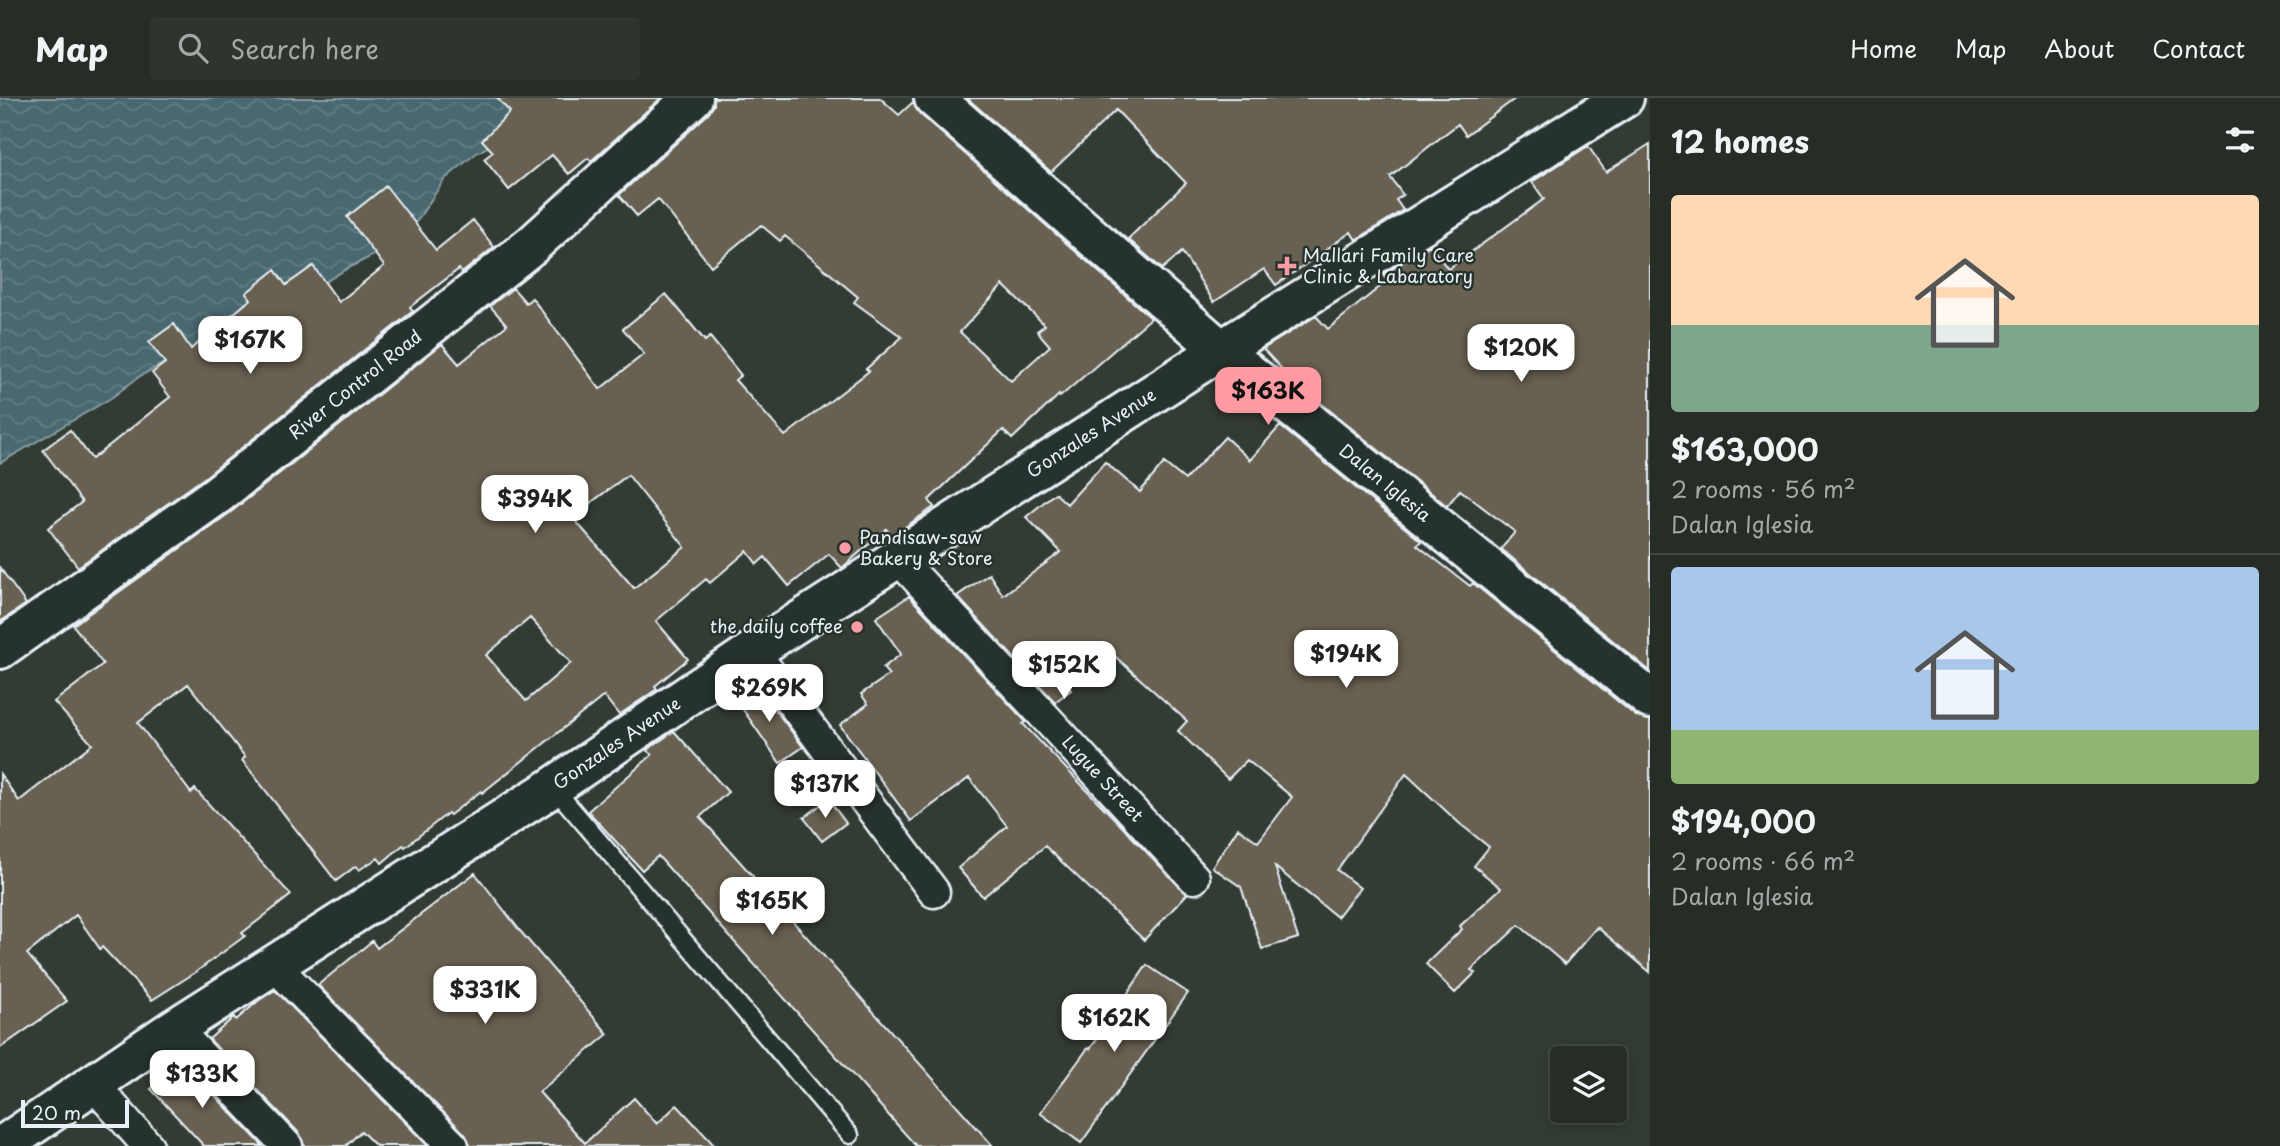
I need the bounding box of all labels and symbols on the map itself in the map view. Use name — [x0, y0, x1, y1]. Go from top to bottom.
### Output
place label: Mallari Family Care Clinic & Labaratory — [1303, 241, 1474, 289]
marker: Mallari Family Care Clinic & Labaratory — [1277, 256, 1297, 276]
pin: $167K — [201, 316, 299, 376]
street label: River Control Road — [282, 322, 427, 445]
pin: $120K — [1472, 324, 1570, 384]
pin: $163K — [1219, 368, 1317, 427]
street label: Gonzales Avenue — [1021, 380, 1161, 484]
street label: Dalan Iglesia — [1334, 436, 1437, 528]
pin: $394K — [486, 476, 584, 535]
place label: Pandisaw-saw Bakery & Store — [859, 523, 993, 571]
marker: Pandisaw-saw Bakery & Store — [837, 540, 853, 556]
place label: the daily coffee — [710, 612, 843, 639]
marker: the daily coffee — [849, 619, 865, 635]
pin: $194K — [1297, 630, 1395, 690]
pin: $152K — [1015, 642, 1113, 701]
pin: $269K — [720, 664, 818, 724]
street label: Gonzales Avenue — [547, 689, 685, 795]
street label: Lugue Street — [1056, 729, 1151, 827]
pin: $137K — [776, 760, 874, 820]
pin: $165K — [723, 878, 821, 937]
pin: $331K — [436, 967, 534, 1026]
pin: $162K — [1065, 995, 1163, 1054]
pin: $133K — [153, 1051, 251, 1110]
scale bar — [21, 1097, 130, 1129]

